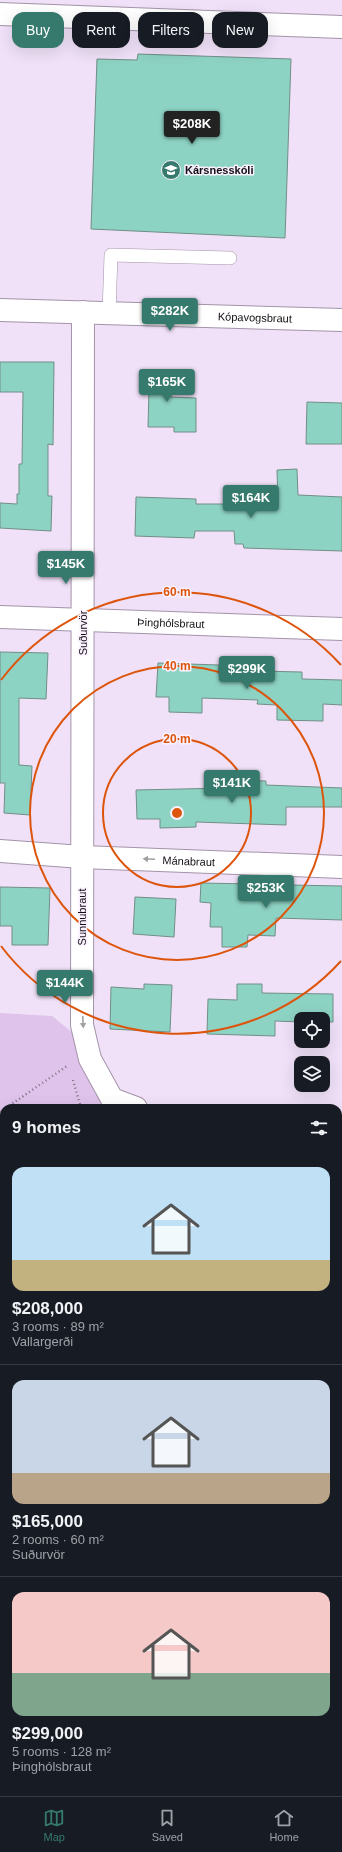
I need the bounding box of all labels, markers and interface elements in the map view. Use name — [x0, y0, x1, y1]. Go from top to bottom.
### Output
chip: Buy — [12, 12, 64, 48]
chip: Rent — [72, 12, 130, 48]
chip: Filters — [138, 12, 204, 48]
chip: New — [212, 12, 268, 48]
pin: $208K — [164, 111, 220, 145]
text: $208K — [173, 116, 211, 131]
school or university icon: Kársnesskóli — [160, 159, 182, 181]
place label: Kársnesskóli — [185, 164, 253, 176]
pin: $282K — [142, 298, 198, 332]
text: $282K — [151, 303, 189, 318]
street label: Kópavogsbraut — [218, 310, 292, 325]
pin: $165K — [139, 369, 195, 403]
text: $165K — [148, 374, 186, 389]
pin: $164K — [223, 485, 279, 519]
text: $164K — [232, 490, 270, 505]
pin: $145K — [38, 551, 94, 585]
text: $145K — [47, 556, 85, 571]
text: 60 m — [163, 585, 191, 599]
street label: Suðurvör — [77, 610, 89, 655]
street label: Þinghólsbraut — [137, 616, 205, 630]
pin: $299K — [219, 656, 275, 690]
text: 40 m — [163, 659, 191, 673]
text: $299K — [228, 661, 266, 676]
text: 20 m — [163, 732, 191, 746]
pin: $141K — [204, 770, 260, 804]
text: $141K — [213, 775, 251, 790]
centre of rings — [170, 806, 184, 820]
street label: Mánabraut — [162, 854, 215, 868]
one-way arrow — [143, 856, 155, 863]
pin: $253K — [238, 875, 294, 909]
text: $253K — [247, 880, 285, 895]
street label: Sunnubraut — [76, 889, 88, 945]
pin: $144K — [37, 970, 93, 1004]
text: $144K — [46, 975, 84, 990]
map controls — [294, 1012, 330, 1092]
button: locate — [294, 1012, 330, 1048]
one-way arrow — [79, 1016, 86, 1028]
button: layers — [294, 1056, 330, 1092]
icon: filters — [308, 1117, 330, 1139]
text: 9 homes — [12, 1118, 81, 1137]
icon: home — [135, 1193, 207, 1265]
text: $208,000 — [12, 1299, 83, 1318]
text: 3 rooms · 89 m² — [12, 1319, 104, 1334]
text: Vallargerði — [12, 1334, 73, 1349]
icon: home — [135, 1406, 207, 1478]
text: $165,000 — [12, 1512, 83, 1531]
text: 2 rooms · 60 m² — [12, 1532, 104, 1547]
text: Suðurvör — [12, 1547, 65, 1562]
icon: home — [135, 1618, 207, 1690]
text: $299,000 — [12, 1724, 83, 1743]
text: 5 rooms · 128 m² — [12, 1744, 111, 1759]
text: Þinghólsbraut — [12, 1759, 92, 1774]
tab: Map — [43, 1807, 65, 1843]
tab: Saved — [152, 1807, 183, 1843]
tab: Home — [269, 1807, 299, 1843]

